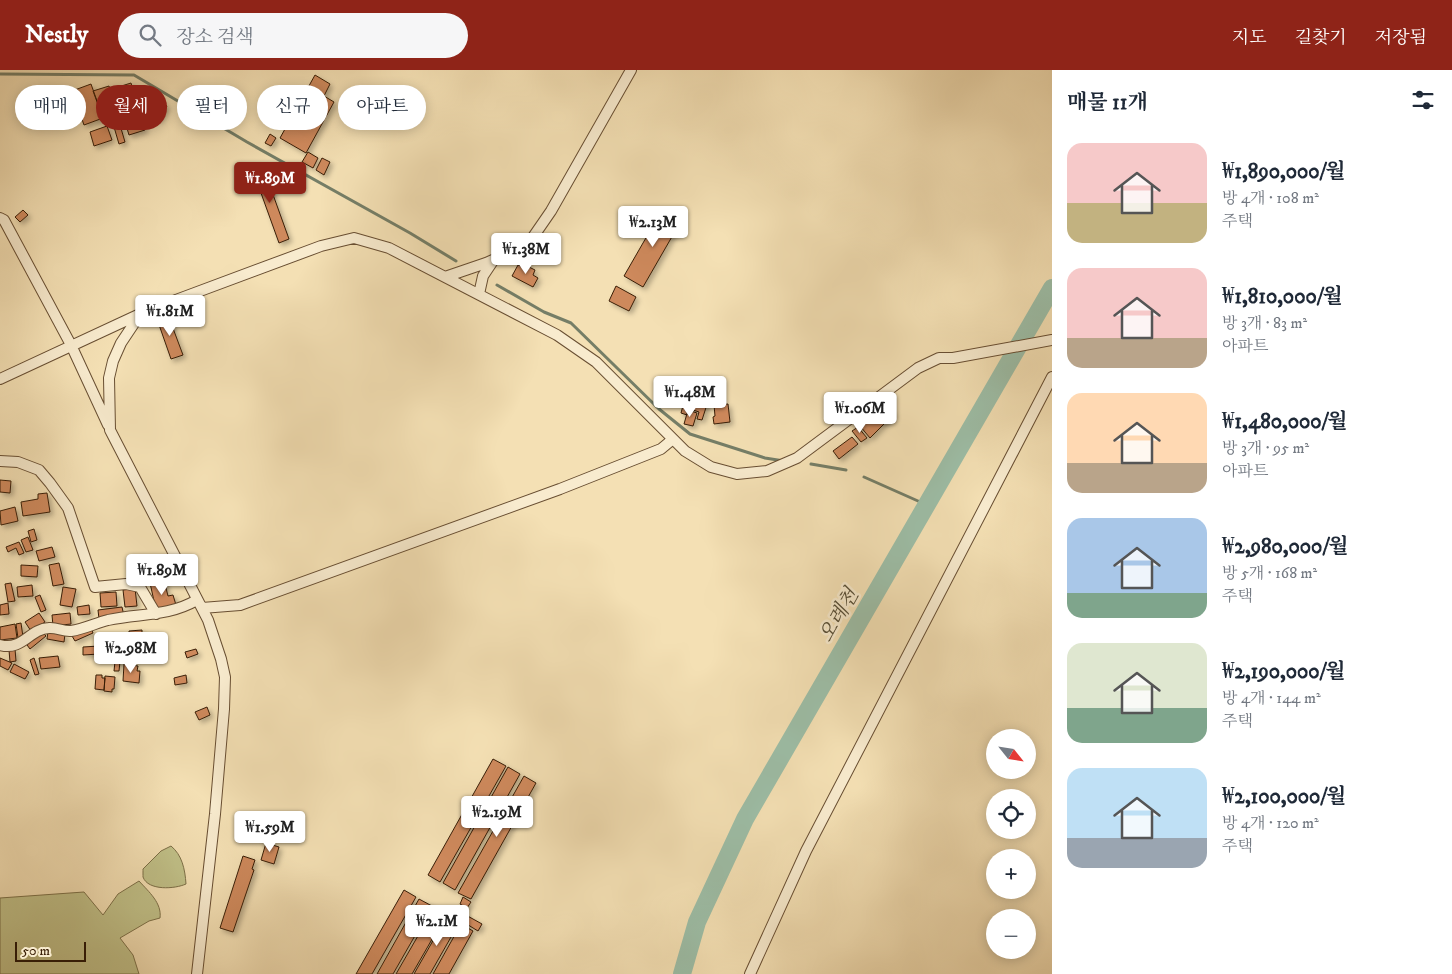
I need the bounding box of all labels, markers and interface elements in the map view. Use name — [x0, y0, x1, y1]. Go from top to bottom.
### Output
search box — [118, 13, 468, 58]
text: Nestly — [25, 20, 88, 50]
icon: search — [136, 21, 164, 49]
text: 장소 검색 — [176, 26, 254, 49]
text: 지도 — [1232, 27, 1267, 49]
text: 길찾기 — [1295, 27, 1347, 49]
text: 저장됨 — [1375, 27, 1427, 49]
chip: 매매 — [15, 85, 86, 130]
chip: 월세 — [96, 85, 167, 130]
chip: 필터 — [177, 85, 247, 130]
chip: 신규 — [257, 85, 328, 130]
chip: 아파트 — [338, 85, 426, 130]
icon: filters — [1409, 86, 1437, 114]
text: 매물 11개 — [1067, 90, 1148, 116]
text: ₩1,890,000/월 — [1222, 159, 1346, 185]
pin: ₩1.89M — [229, 162, 311, 204]
icon: home — [1107, 163, 1167, 223]
text: ₩1.89M — [245, 168, 295, 188]
text: 방 4개 · 108 m² — [1222, 188, 1319, 208]
pin: ₩2.13M — [612, 206, 694, 248]
text: 주택 — [1222, 211, 1253, 231]
text: ₩2.13M — [629, 212, 677, 232]
pin: ₩1.38M — [485, 232, 567, 275]
text: ₩1.38M — [502, 239, 550, 259]
text: ₩1,810,000/월 — [1222, 284, 1343, 310]
icon: home — [1107, 288, 1167, 348]
pin: ₩1.81M — [129, 294, 211, 337]
text: ₩1.81M — [146, 301, 194, 321]
text: 방 3개 · 83 m² — [1222, 313, 1307, 333]
text: 아파트 — [1222, 336, 1268, 356]
pin: ₩1.48M — [649, 376, 731, 418]
text: ₩1.48M — [664, 382, 716, 402]
pin: ₩1.06M — [819, 392, 901, 434]
text: ₩1.06M — [835, 398, 885, 418]
text: ₩1,480,000/월 — [1222, 409, 1348, 435]
icon: home — [1107, 413, 1167, 473]
text: 방 3개 · 95 m² — [1222, 438, 1309, 458]
text: 아파트 — [1222, 461, 1268, 481]
text: ₩2,980,000/월 — [1222, 534, 1348, 560]
icon: home — [1107, 538, 1167, 598]
pin: ₩1.89M — [121, 554, 203, 596]
text: ₩1.89M — [137, 560, 187, 580]
text: 방 5개 · 168 m² — [1222, 563, 1317, 583]
water label: 오례천 — [814, 583, 865, 647]
text: 주택 — [1222, 586, 1253, 606]
pin: ₩2.98M — [90, 632, 172, 674]
text: ₩2.98M — [105, 638, 157, 658]
text: ₩2,190,000/월 — [1222, 659, 1346, 685]
icon: home — [1107, 663, 1167, 723]
text: 방 4개 · 144 m² — [1222, 688, 1321, 708]
text: 주택 — [1222, 711, 1253, 731]
north arrow — [986, 729, 1036, 779]
map controls — [986, 729, 1036, 959]
text: ₩2,100,000/월 — [1222, 784, 1346, 810]
icon: home — [1107, 788, 1167, 848]
button: locate — [986, 789, 1036, 839]
pin: ₩2.19M — [456, 796, 538, 838]
text: ₩2.19M — [472, 802, 522, 822]
pin: ₩1.59M — [229, 810, 311, 853]
text: 방 4개 · 120 m² — [1222, 813, 1319, 833]
text: ₩1.59M — [245, 817, 295, 837]
text: 주택 — [1222, 836, 1253, 856]
button: + — [986, 849, 1036, 899]
pin: ₩2.1M — [402, 904, 472, 947]
button: − — [986, 909, 1036, 959]
text: ₩2.1M — [416, 911, 458, 931]
scale bar — [15, 939, 86, 962]
text: 50 m — [22, 942, 50, 960]

